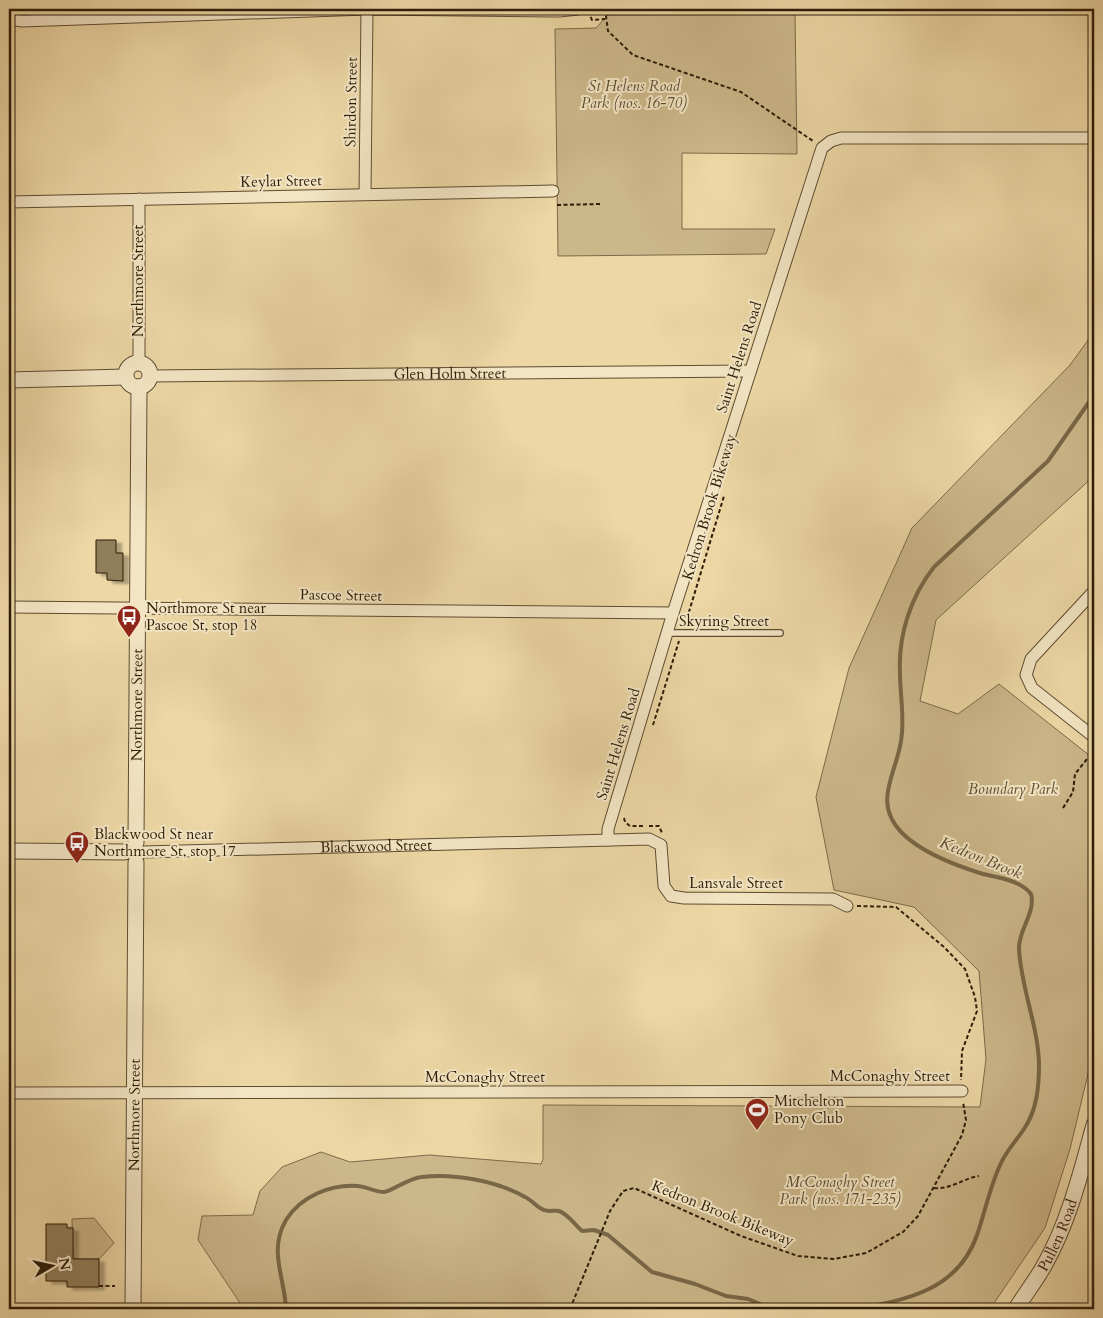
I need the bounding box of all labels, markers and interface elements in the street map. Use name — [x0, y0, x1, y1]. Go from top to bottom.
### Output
street label: Shirdon Street — [340, 56, 362, 147]
park label: St Helens Road Park (nos. 16-70) — [581, 76, 687, 113]
street label: Keylar Street — [240, 170, 322, 192]
street label: Northmore Street — [128, 224, 148, 337]
street label: Saint Helens Road — [712, 299, 766, 415]
street label: Glen Holm Street — [394, 363, 507, 384]
street label: Kedron Brook Bikeway — [677, 431, 741, 582]
street label: Pascoe Street — [300, 584, 383, 606]
place label: Northmore St near Pascoe St, stop 18 — [146, 598, 267, 635]
bus stop icon: Northmore St near Pascoe St, stop 18 — [116, 604, 142, 638]
street label: Skyring Street — [679, 611, 769, 631]
street label: Northmore Street — [127, 648, 147, 761]
street label: Saint Helens Road — [591, 686, 645, 802]
park label: Boundary Park — [968, 779, 1058, 799]
place label: Blackwood St near Northmore St, stop 17 — [94, 824, 236, 861]
bus stop icon: Blackwood St near Northmore St, stop 17 — [64, 830, 90, 864]
water label: Kedron Brook — [936, 831, 1026, 885]
street label: Blackwood Street — [320, 835, 432, 857]
street label: Lansvale Street — [689, 873, 783, 893]
street label: Northmore Street — [124, 1058, 145, 1171]
street label: McConaghy Street — [830, 1066, 950, 1086]
street label: McConaghy Street — [425, 1067, 545, 1087]
place label: Mitchelton Pony Club — [774, 1091, 845, 1128]
sports icon: Mitchelton Pony Club — [744, 1097, 770, 1131]
park label: McConaghy Street Park (nos. 171-235) — [779, 1172, 901, 1209]
street label: Kedron Brook Bikeway — [649, 1175, 797, 1251]
street label: Pullen Road — [1033, 1196, 1082, 1275]
north arrow — [28, 1240, 78, 1290]
text: N — [54, 1257, 75, 1272]

